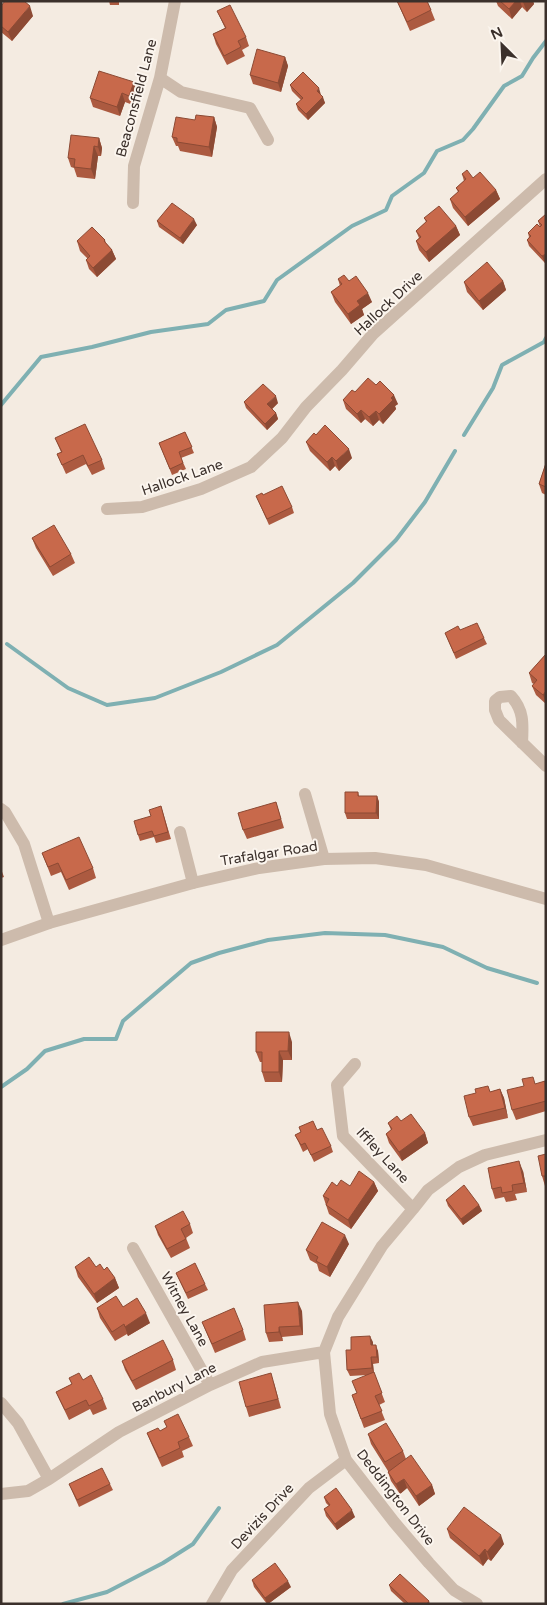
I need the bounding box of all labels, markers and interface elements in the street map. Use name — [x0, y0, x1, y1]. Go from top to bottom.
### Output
north arrow — [477, 20, 527, 70]
text: N — [488, 24, 506, 44]
street label: Beaconsfield Lane — [113, 37, 160, 159]
street label: Hallock Drive — [351, 267, 426, 339]
street label: Hallock Lane — [139, 456, 225, 499]
street label: Trafalgar Road — [219, 837, 319, 870]
street label: Iffley Lane — [353, 1124, 413, 1187]
street label: Witney Lane — [157, 1269, 212, 1350]
street label: Banbury Lane — [129, 1359, 219, 1416]
street label: Deddington Drive — [353, 1446, 438, 1549]
street label: Devizis Drive — [227, 1480, 297, 1553]

